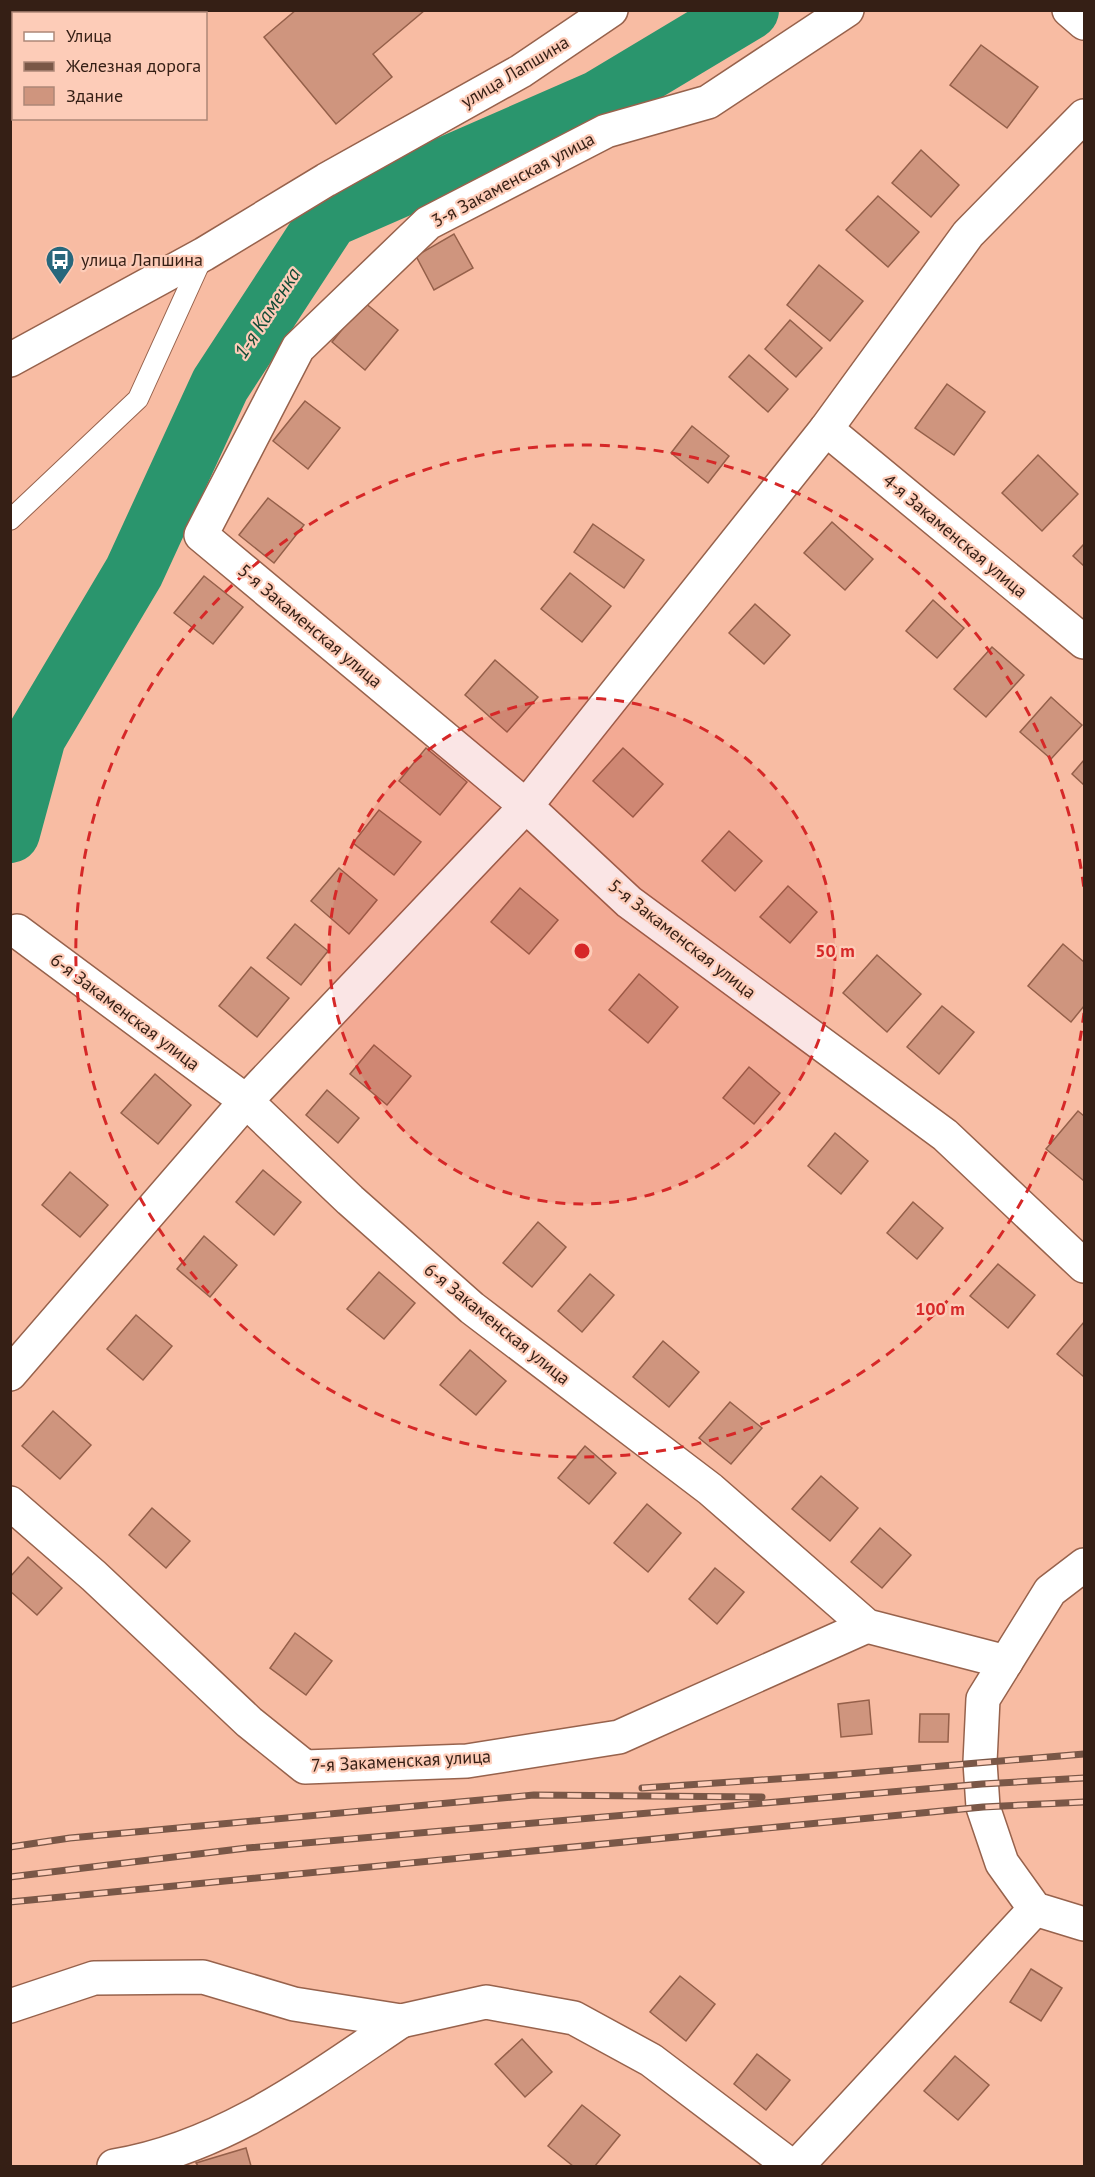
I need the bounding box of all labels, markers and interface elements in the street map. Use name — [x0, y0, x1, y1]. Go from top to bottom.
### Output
legend — [12, 12, 207, 120]
text: Улица — [66, 24, 112, 47]
street label: улица Лапшина — [457, 30, 573, 113]
text: Железная дорога — [65, 54, 201, 77]
text: Здание — [66, 84, 123, 107]
street label: 3-я Закаменская улица — [427, 127, 598, 232]
bus stop icon: улица Лапшина — [44, 244, 76, 286]
place label: улица Лапшина — [81, 248, 203, 271]
water label: 1-я Каменка — [228, 262, 306, 363]
street label: 4-я Закаменская улица — [879, 469, 1032, 603]
street label: 5-я Закаменская улица — [234, 559, 387, 693]
street label: 5-я Закаменская улица — [604, 874, 761, 1003]
text: 50 m — [815, 939, 855, 962]
centre of rings — [572, 941, 592, 961]
street label: 6-я Закаменская улица — [46, 948, 205, 1075]
street label: 6-я Закаменская улица — [420, 1258, 575, 1390]
text: 100 m — [915, 1297, 965, 1320]
street label: 7-я Закаменская улица — [311, 1744, 491, 1777]

